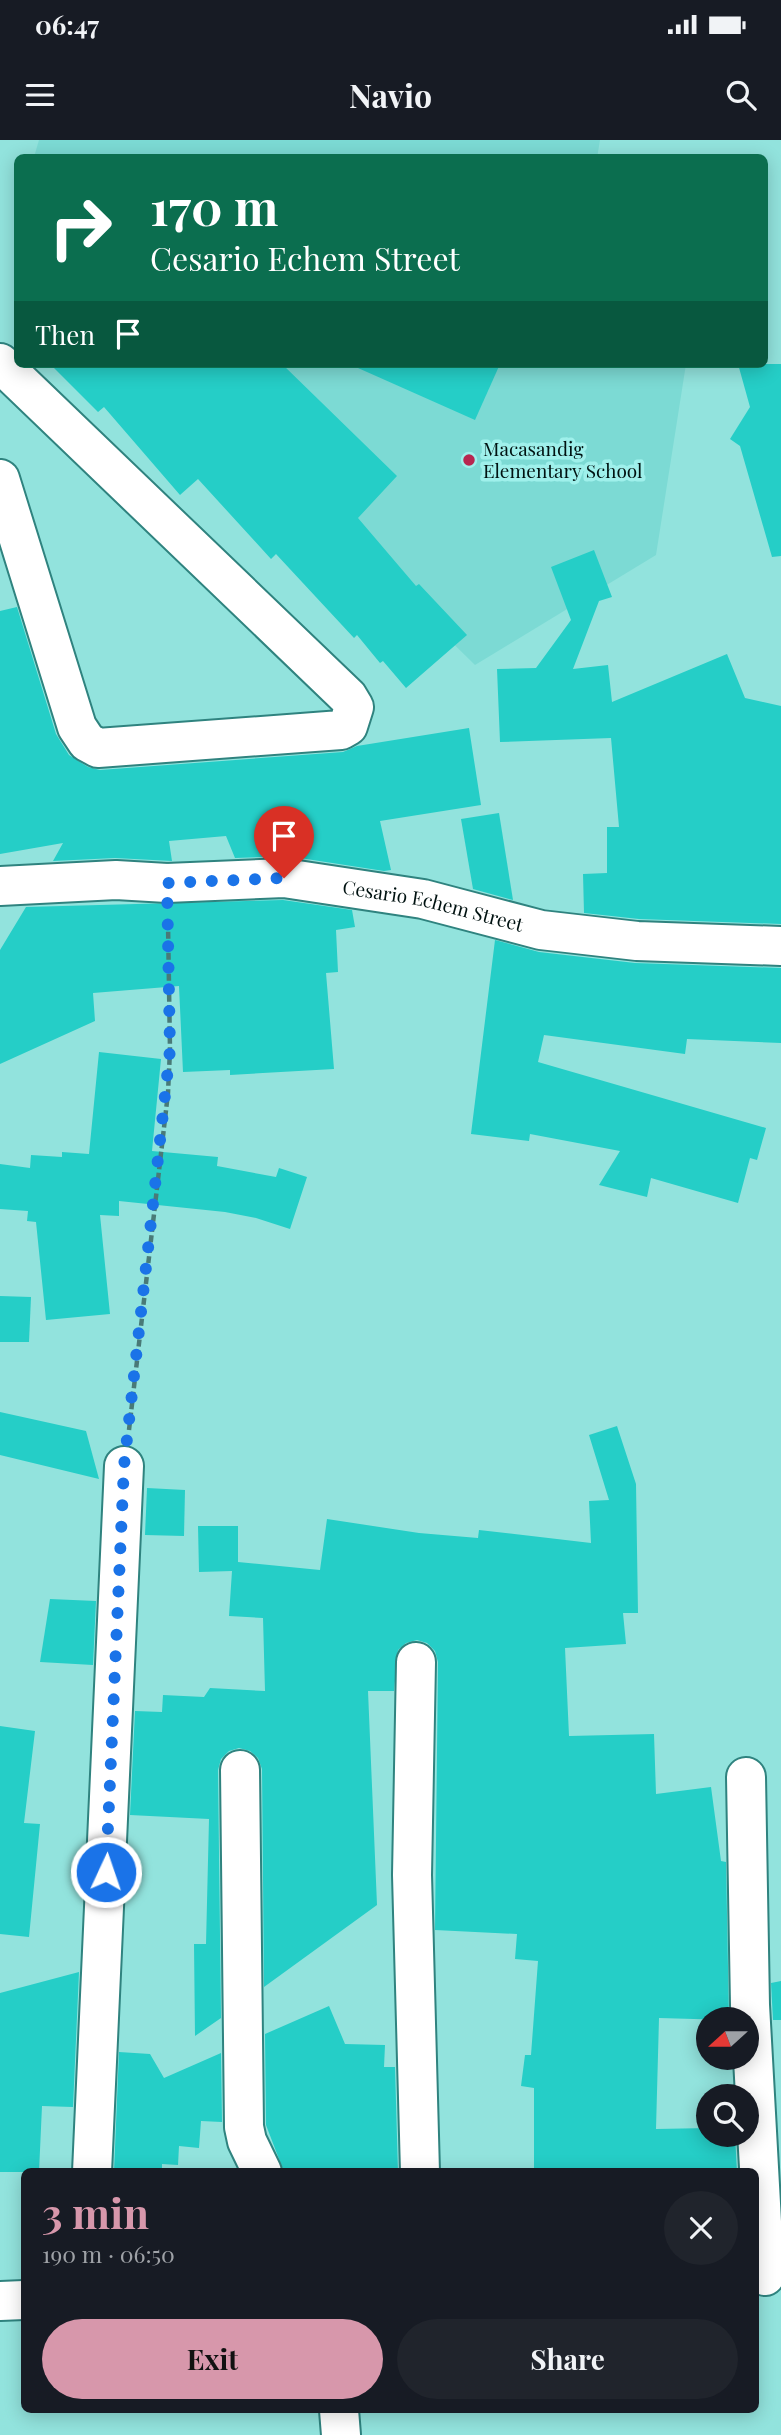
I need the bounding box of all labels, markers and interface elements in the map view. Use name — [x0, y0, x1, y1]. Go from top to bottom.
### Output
text: 06:47 — [35, 7, 99, 42]
text: Navio — [349, 73, 432, 116]
icon: menu — [21, 76, 59, 114]
icon: search — [722, 76, 760, 114]
text: 170 m — [150, 173, 278, 238]
icon: right — [35, 182, 126, 273]
text: Cesario Echem Street — [150, 236, 460, 279]
icon: arrive — [109, 315, 147, 353]
text: Then — [35, 317, 95, 352]
place label: Macasandig Elementary School — [483, 435, 643, 483]
marker: Macasandig Elementary School — [461, 452, 477, 468]
pin — [254, 806, 314, 878]
icon: arrive — [265, 817, 303, 855]
street label: Cesario Echem Street — [341, 873, 527, 937]
position arrow — [69, 1835, 143, 1909]
north arrow — [696, 2007, 760, 2070]
map controls — [696, 2007, 759, 2147]
button: search — [696, 2084, 759, 2147]
text: 3 min — [42, 2184, 149, 2240]
button: close — [664, 2191, 738, 2265]
text: 190 m · 06:50 — [42, 2238, 175, 2269]
button: Exit — [42, 2319, 383, 2399]
button: Share — [397, 2319, 738, 2399]

